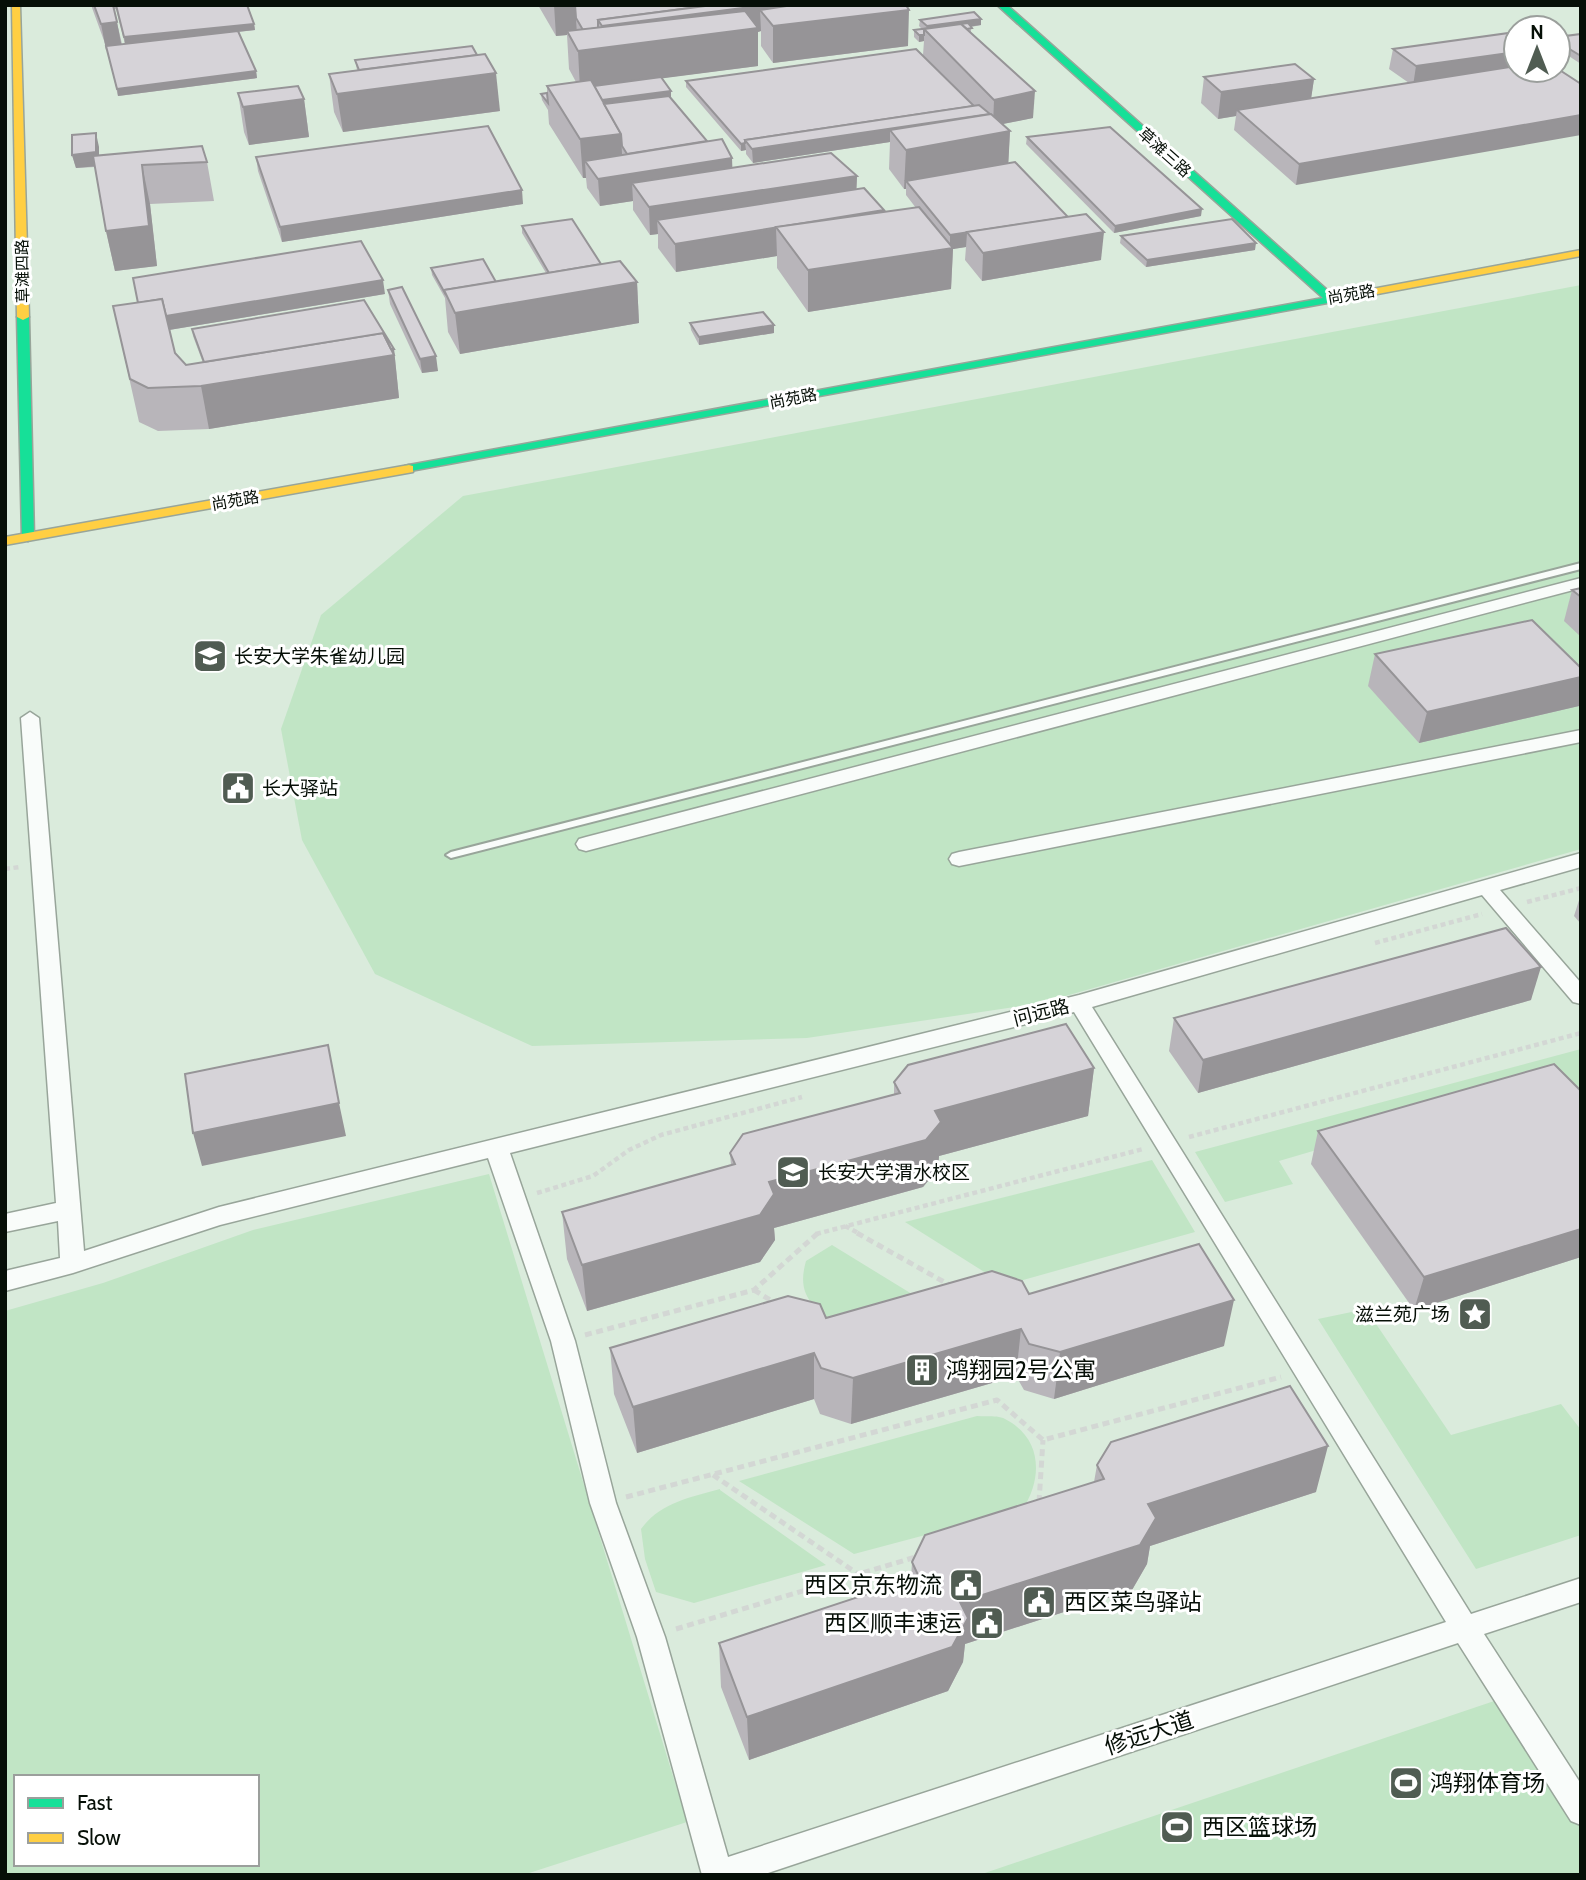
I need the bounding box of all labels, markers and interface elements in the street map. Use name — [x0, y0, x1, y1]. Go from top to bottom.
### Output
north arrow — [1502, 14, 1572, 84]
text: N — [1530, 21, 1544, 44]
street label: 草滩三路 — [1135, 124, 1195, 181]
street label: 草滩四路 — [12, 239, 33, 303]
street label: 尚苑路 — [1326, 281, 1376, 308]
street label: 尚苑路 — [768, 385, 818, 412]
street label: 尚苑路 — [210, 487, 260, 514]
school or university icon: 长安大学朱雀幼儿园 — [191, 637, 229, 675]
place label: 长安大学朱雀幼儿园 — [234, 645, 405, 668]
public building icon: 长大驿站 — [219, 769, 257, 807]
place label: 长大驿站 — [262, 777, 338, 800]
street label: 问远路 — [1011, 994, 1072, 1031]
school or university icon: 长安大学渭水校区 — [774, 1153, 812, 1191]
place label: 长安大学渭水校区 — [818, 1161, 970, 1184]
place icon: 滋兰苑广场 — [1456, 1295, 1494, 1333]
place label: 滋兰苑广场 — [1355, 1303, 1450, 1326]
building icon: 鸿翔园2号公寓 — [903, 1351, 941, 1389]
place label: 鸿翔园2号公寓 — [946, 1356, 1096, 1384]
public building icon: 西区京东物流 — [947, 1566, 985, 1604]
place label: 西区京东物流 — [804, 1571, 942, 1599]
public building icon: 西区菜鸟驿站 — [1020, 1583, 1058, 1621]
place label: 西区菜鸟驿站 — [1064, 1588, 1202, 1616]
public building icon: 西区顺丰速运 — [968, 1604, 1006, 1642]
place label: 西区顺丰速运 — [824, 1609, 962, 1637]
street label: 修远大道 — [1101, 1705, 1197, 1761]
sports icon: 鸿翔体育场 — [1387, 1764, 1425, 1802]
place label: 鸿翔体育场 — [1430, 1769, 1545, 1797]
legend — [14, 1775, 259, 1866]
text: Fast — [77, 1790, 113, 1815]
sports icon: 西区篮球场 — [1158, 1808, 1196, 1846]
place label: 西区篮球场 — [1202, 1813, 1317, 1841]
text: Slow — [77, 1825, 121, 1850]

